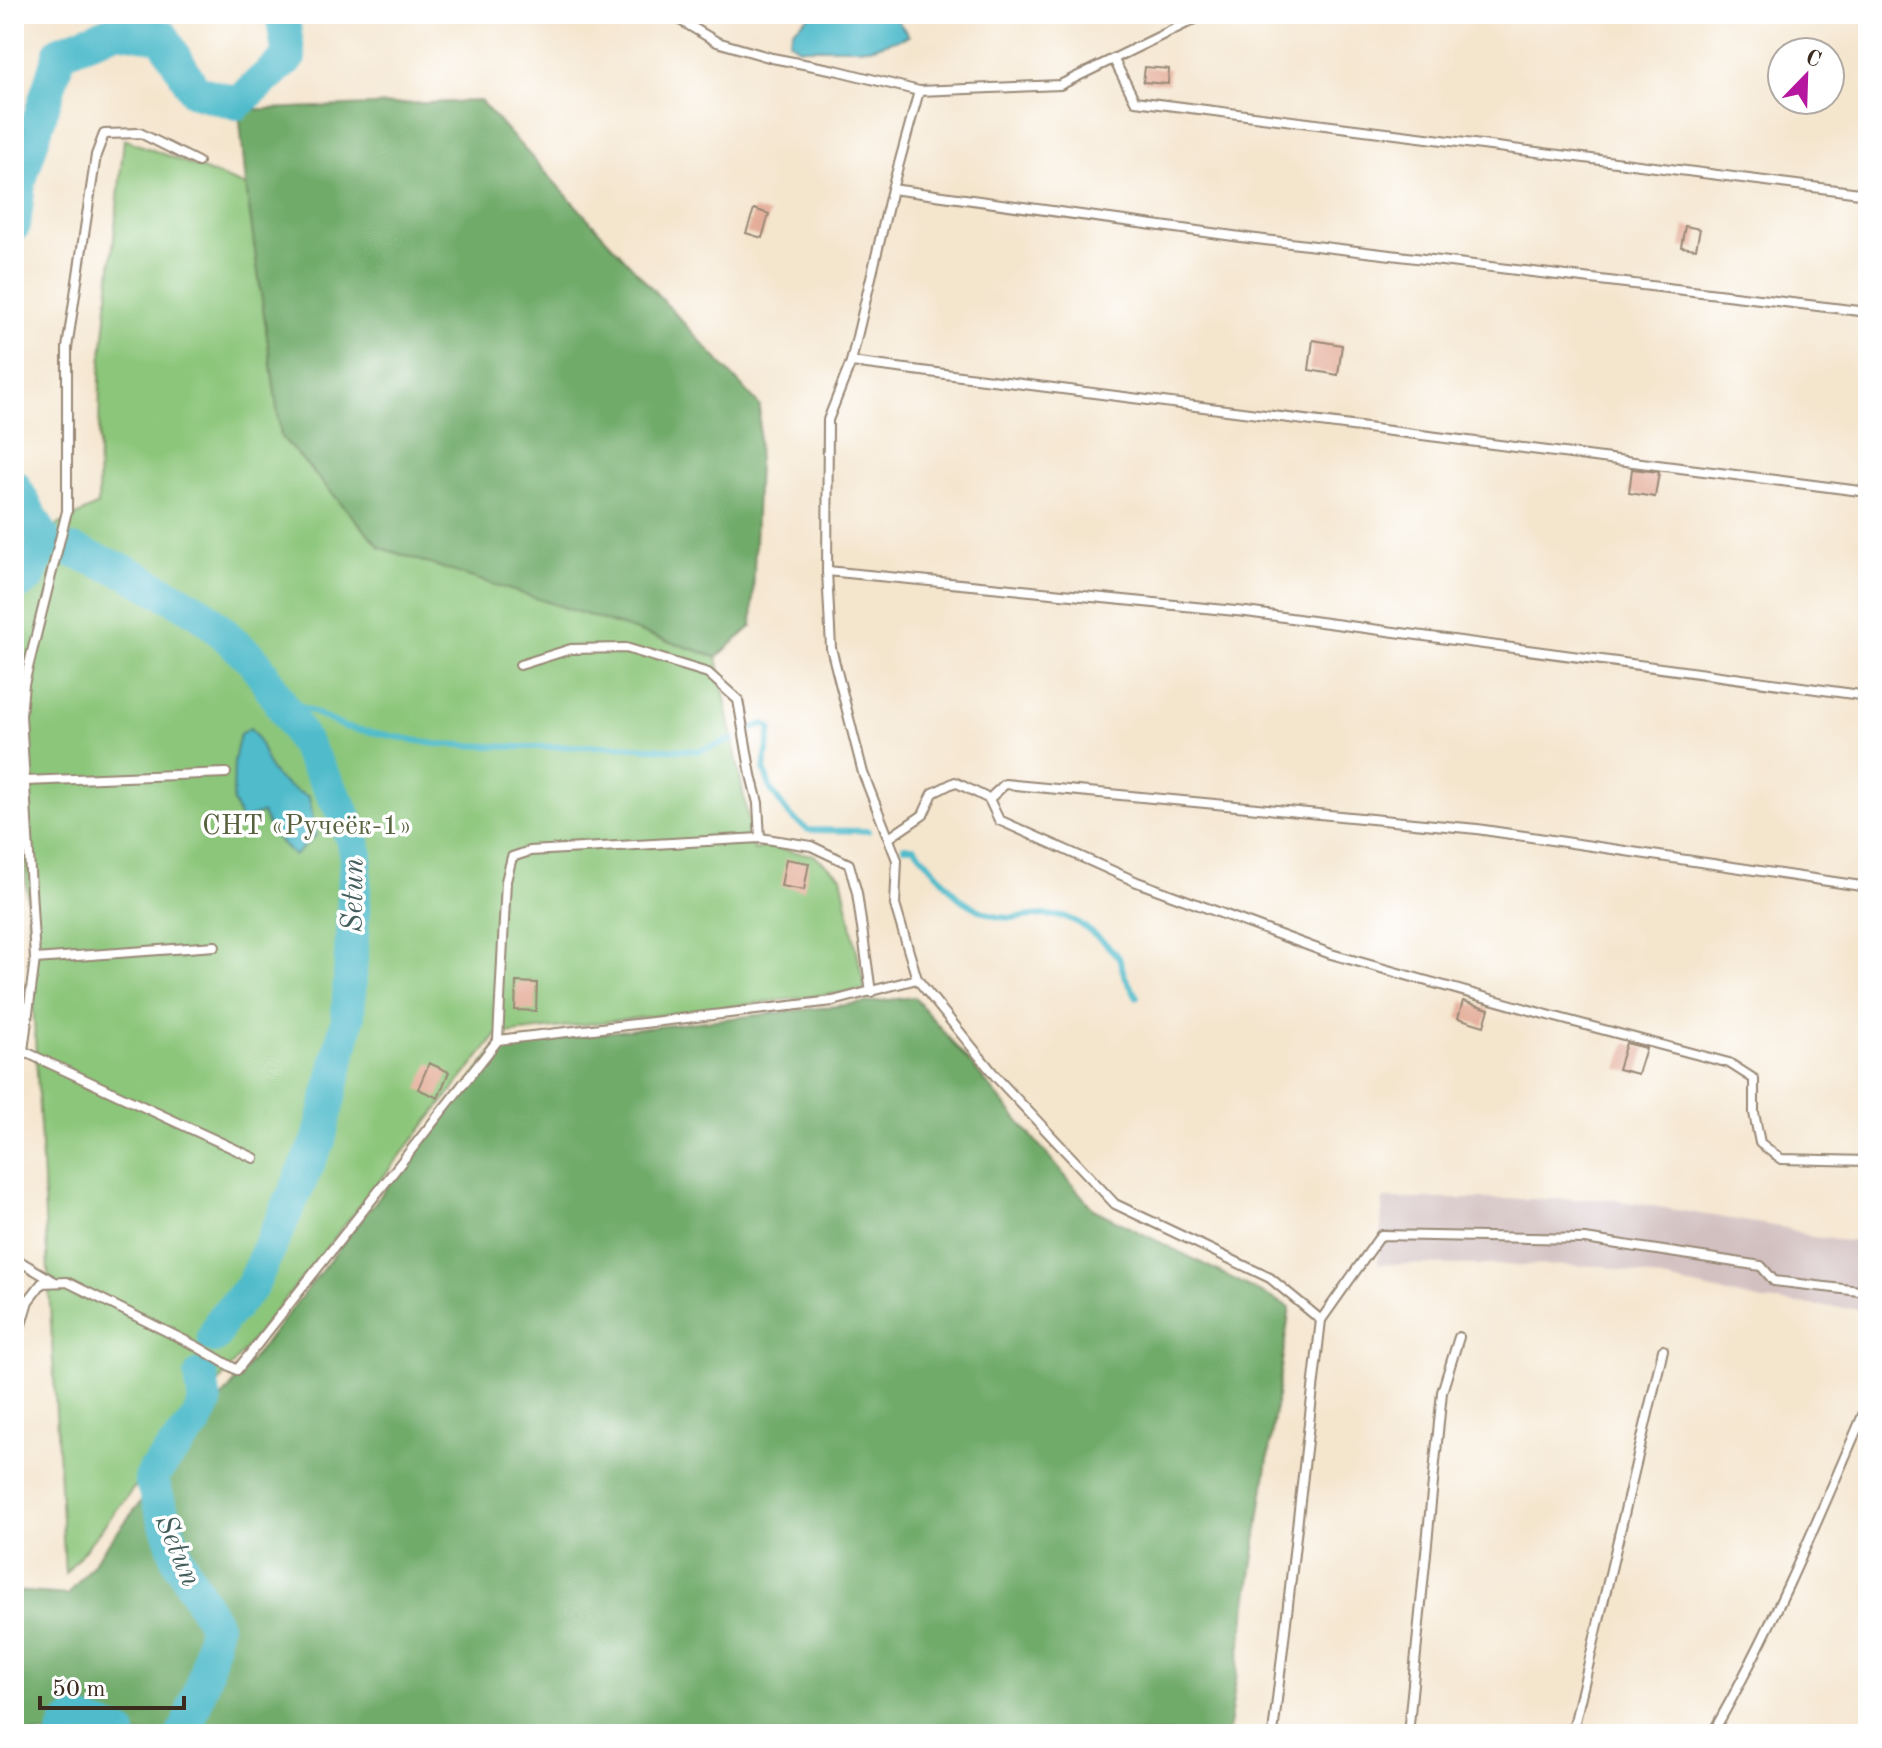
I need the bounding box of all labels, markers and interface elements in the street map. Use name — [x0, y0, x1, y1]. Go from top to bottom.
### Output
north arrow — [1766, 36, 1846, 116]
text: С — [1802, 46, 1824, 72]
park label: СНТ «Ручеёк-1» — [202, 813, 412, 841]
water label: Setun — [338, 857, 370, 933]
water label: Setun — [149, 1510, 206, 1591]
scale bar — [40, 1660, 184, 1710]
text: 50 m — [52, 1678, 106, 1702]

